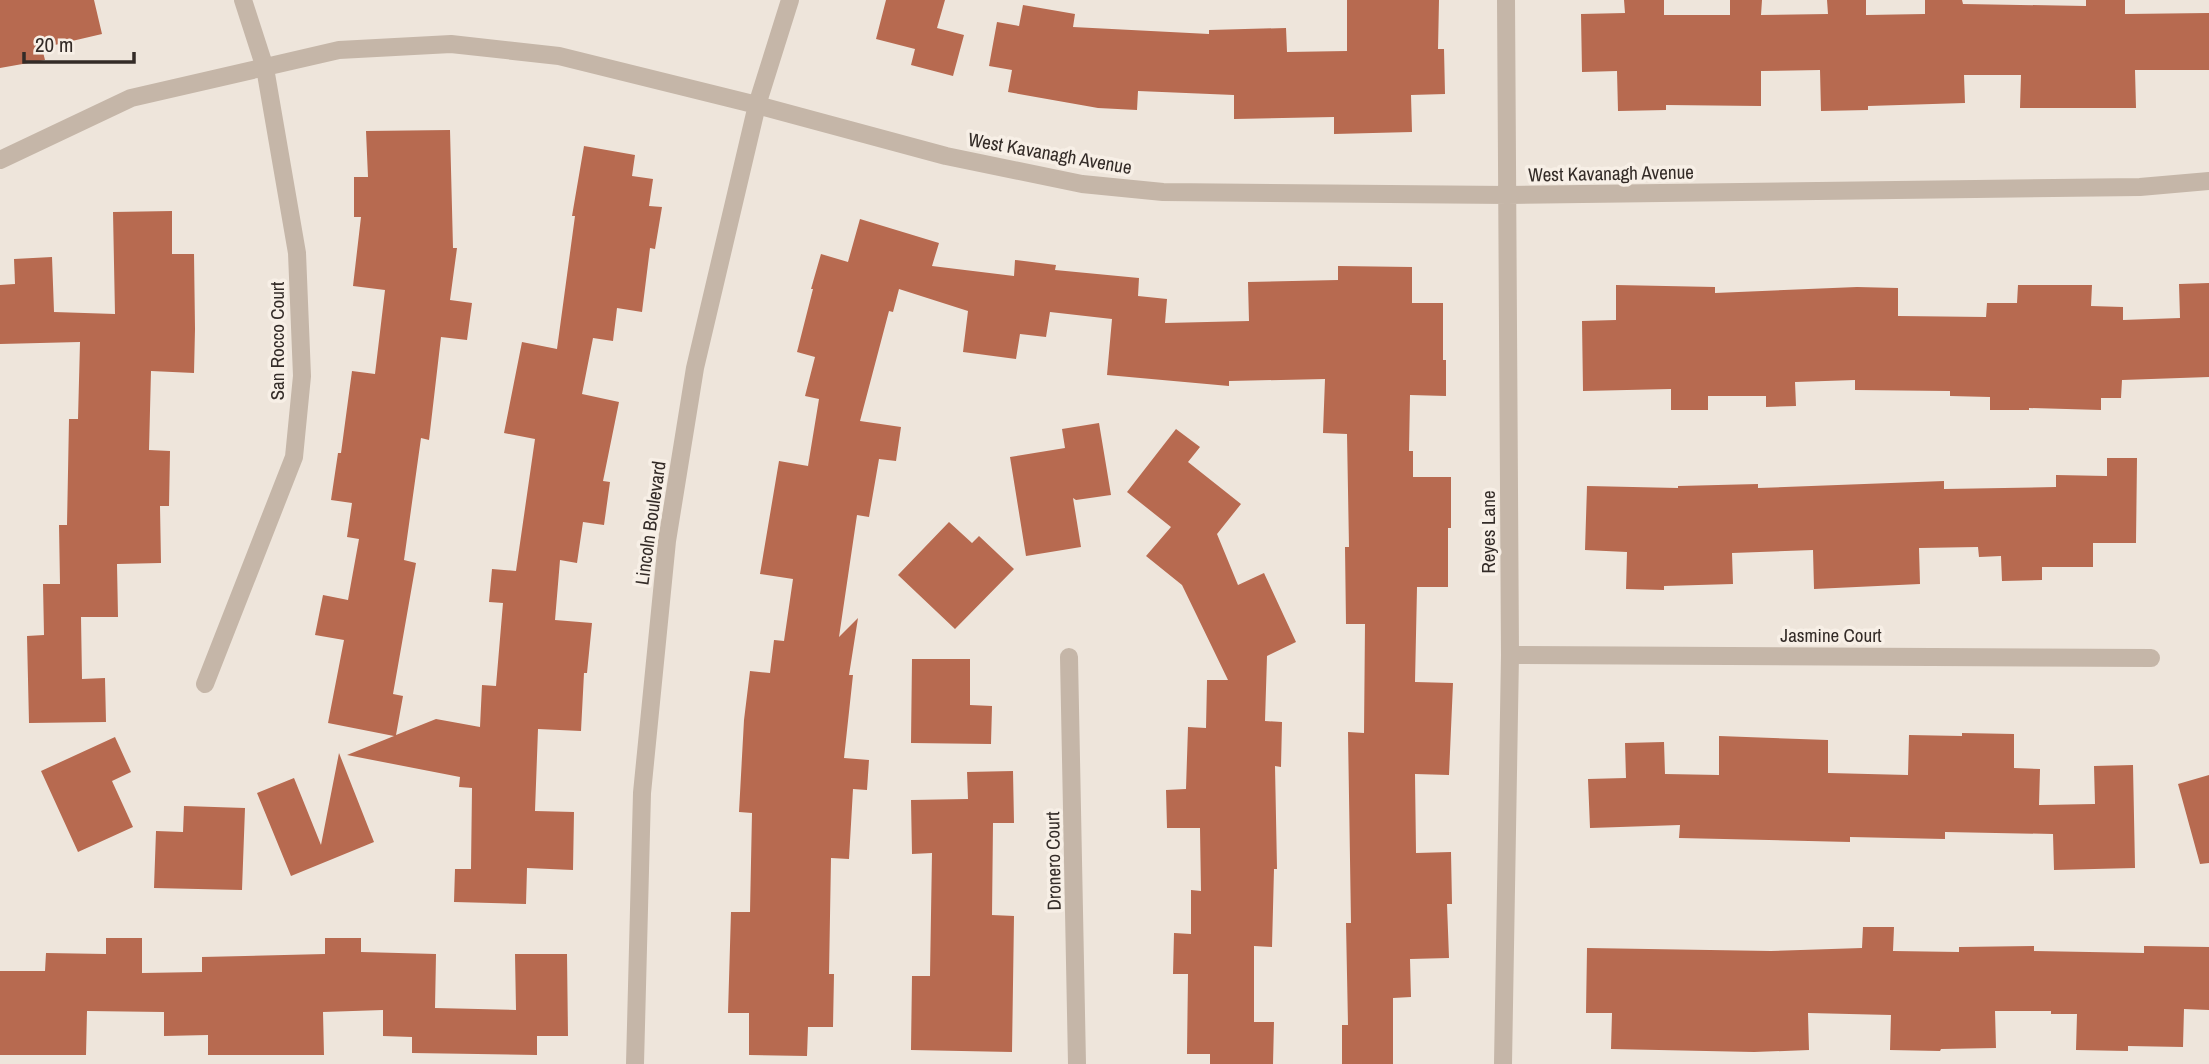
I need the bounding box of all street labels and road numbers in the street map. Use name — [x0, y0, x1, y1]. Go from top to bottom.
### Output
street label: West Kavanagh Avenue — [966, 126, 1134, 180]
street label: West Kavanagh Avenue — [1528, 159, 1694, 187]
street label: San Rocco Court — [264, 281, 290, 400]
street label: Lincoln Boulevard — [628, 459, 672, 587]
street label: Reyes Lane — [1475, 490, 1501, 574]
street label: Jasmine Court — [1780, 622, 1882, 648]
street label: Dronero Court — [1039, 811, 1067, 911]

